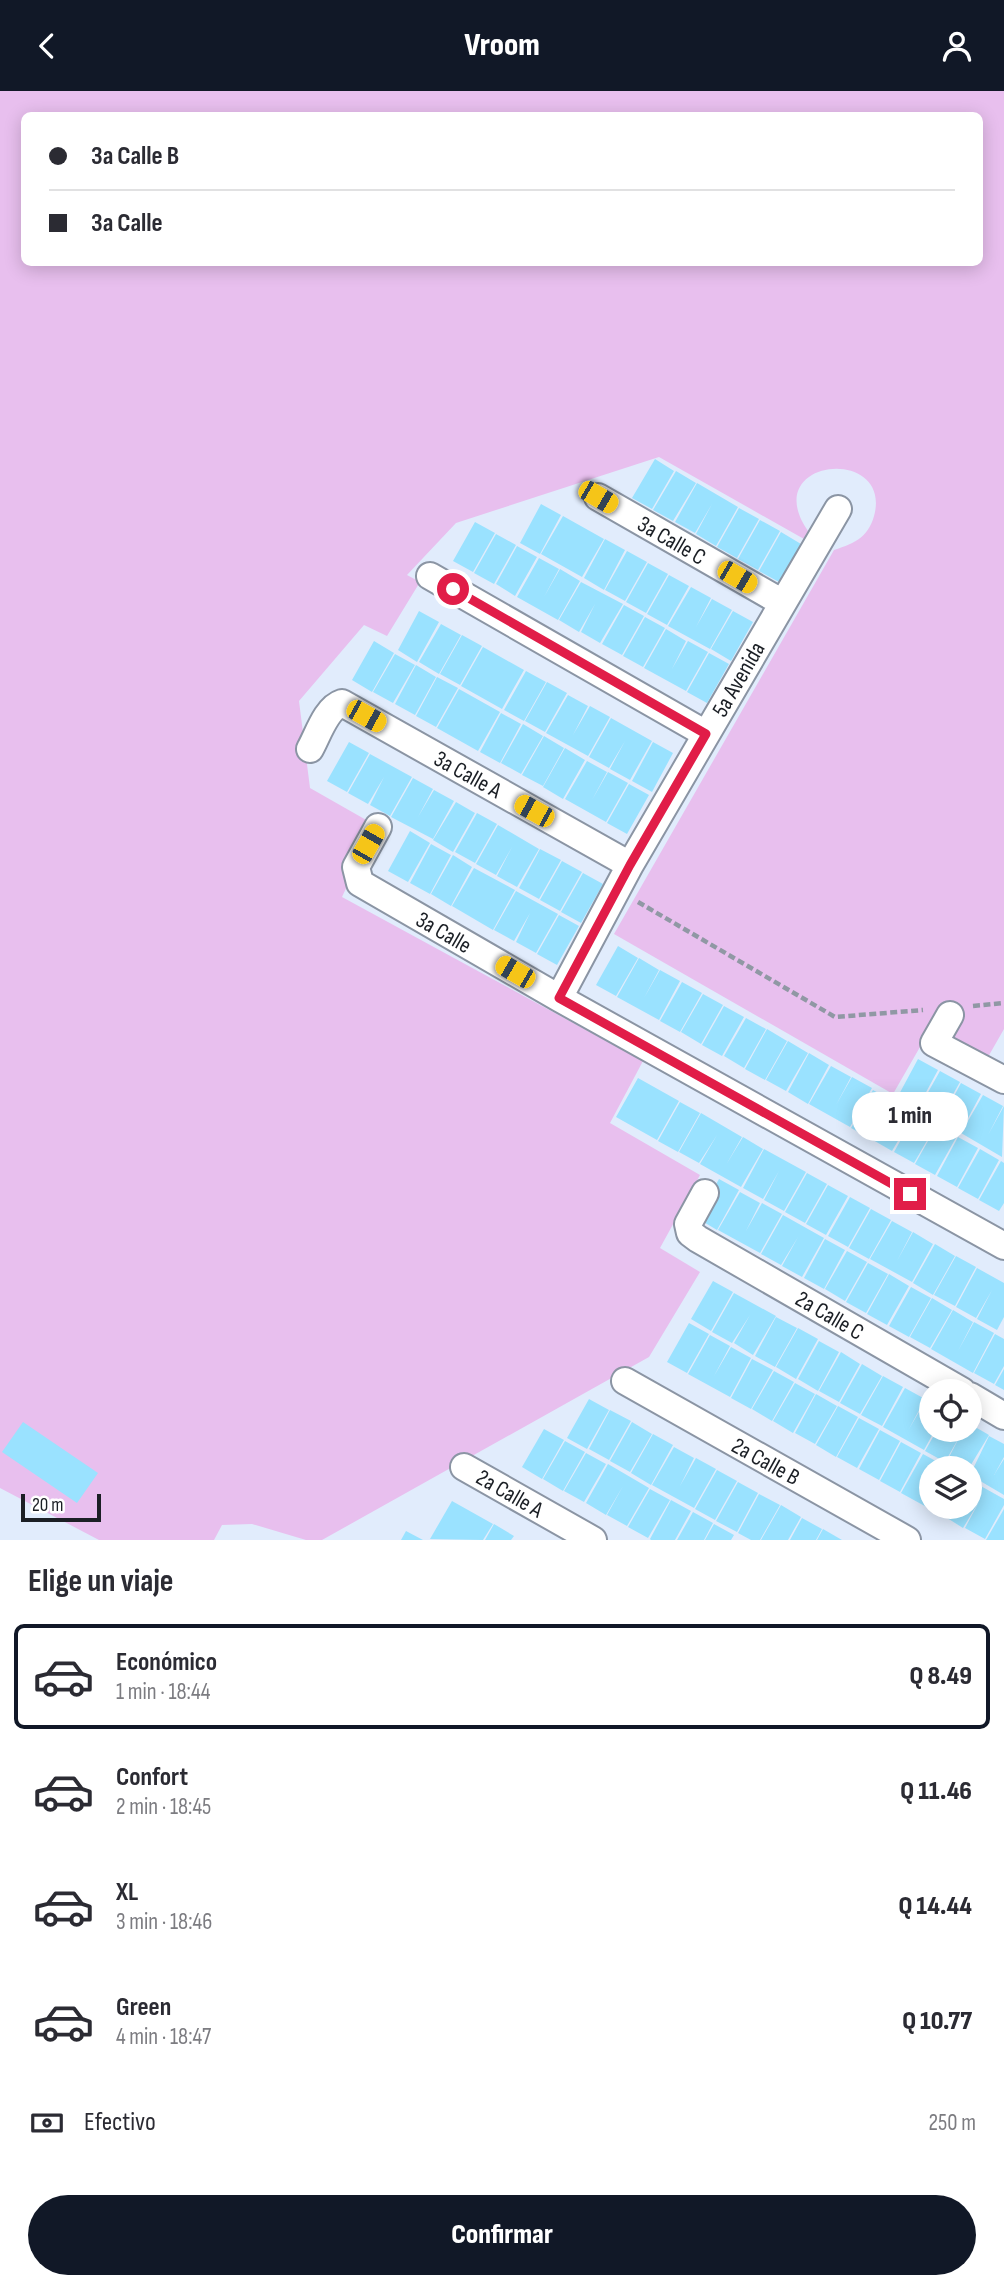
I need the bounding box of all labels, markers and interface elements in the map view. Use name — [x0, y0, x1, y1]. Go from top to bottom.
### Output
text: Vroom — [464, 26, 540, 65]
icon: back — [28, 27, 66, 65]
icon: person — [938, 27, 976, 65]
text: 3a Calle B — [91, 141, 179, 172]
text: 3a Calle — [91, 208, 163, 239]
car — [575, 477, 622, 517]
street label: 3a Calle C — [632, 510, 711, 572]
car — [714, 557, 761, 597]
route start — [437, 573, 469, 605]
street label: 5a Avenida — [706, 637, 771, 722]
car — [343, 697, 390, 735]
street label: 3a Calle A — [429, 745, 506, 805]
car — [511, 792, 558, 830]
car — [349, 821, 388, 867]
street label: 3a Calle — [411, 906, 476, 960]
car — [492, 952, 539, 992]
callout: 1 min — [852, 1093, 968, 1141]
text: 1 min — [888, 1102, 932, 1130]
route end — [894, 1178, 926, 1210]
street label: 2a Calle C — [790, 1285, 869, 1347]
map controls — [919, 1379, 982, 1519]
button: locate — [919, 1379, 982, 1442]
street label: 2a Calle B — [727, 1432, 804, 1492]
button: layers — [919, 1456, 982, 1519]
street label: 2a Calle A — [471, 1464, 548, 1524]
scale bar — [21, 1491, 102, 1523]
text: 20 m — [32, 1494, 64, 1517]
text: Elige un viaje — [28, 1562, 173, 1601]
icon: car — [32, 1645, 95, 1708]
text: Económico — [116, 1647, 217, 1678]
text: Q 8.49 — [910, 1661, 972, 1692]
text: 1 min · 18:44 — [116, 1678, 210, 1706]
icon: car — [32, 1760, 95, 1823]
text: Confort — [116, 1762, 188, 1793]
text: Q 11.46 — [900, 1776, 972, 1807]
text: 2 min · 18:45 — [116, 1793, 211, 1821]
icon: car — [32, 1875, 95, 1938]
text: XL — [116, 1877, 138, 1908]
text: Q 14.44 — [899, 1891, 972, 1922]
text: 3 min · 18:46 — [116, 1908, 212, 1936]
icon: car — [32, 1990, 95, 2053]
text: Green — [116, 1992, 171, 2023]
text: Q 10.77 — [902, 2006, 972, 2037]
text: 4 min · 18:47 — [116, 2023, 211, 2051]
icon: cash — [28, 2104, 66, 2142]
text: Efectivo — [84, 2107, 156, 2138]
text: 250 m — [929, 2109, 976, 2137]
button: Confirmar — [28, 2195, 976, 2275]

